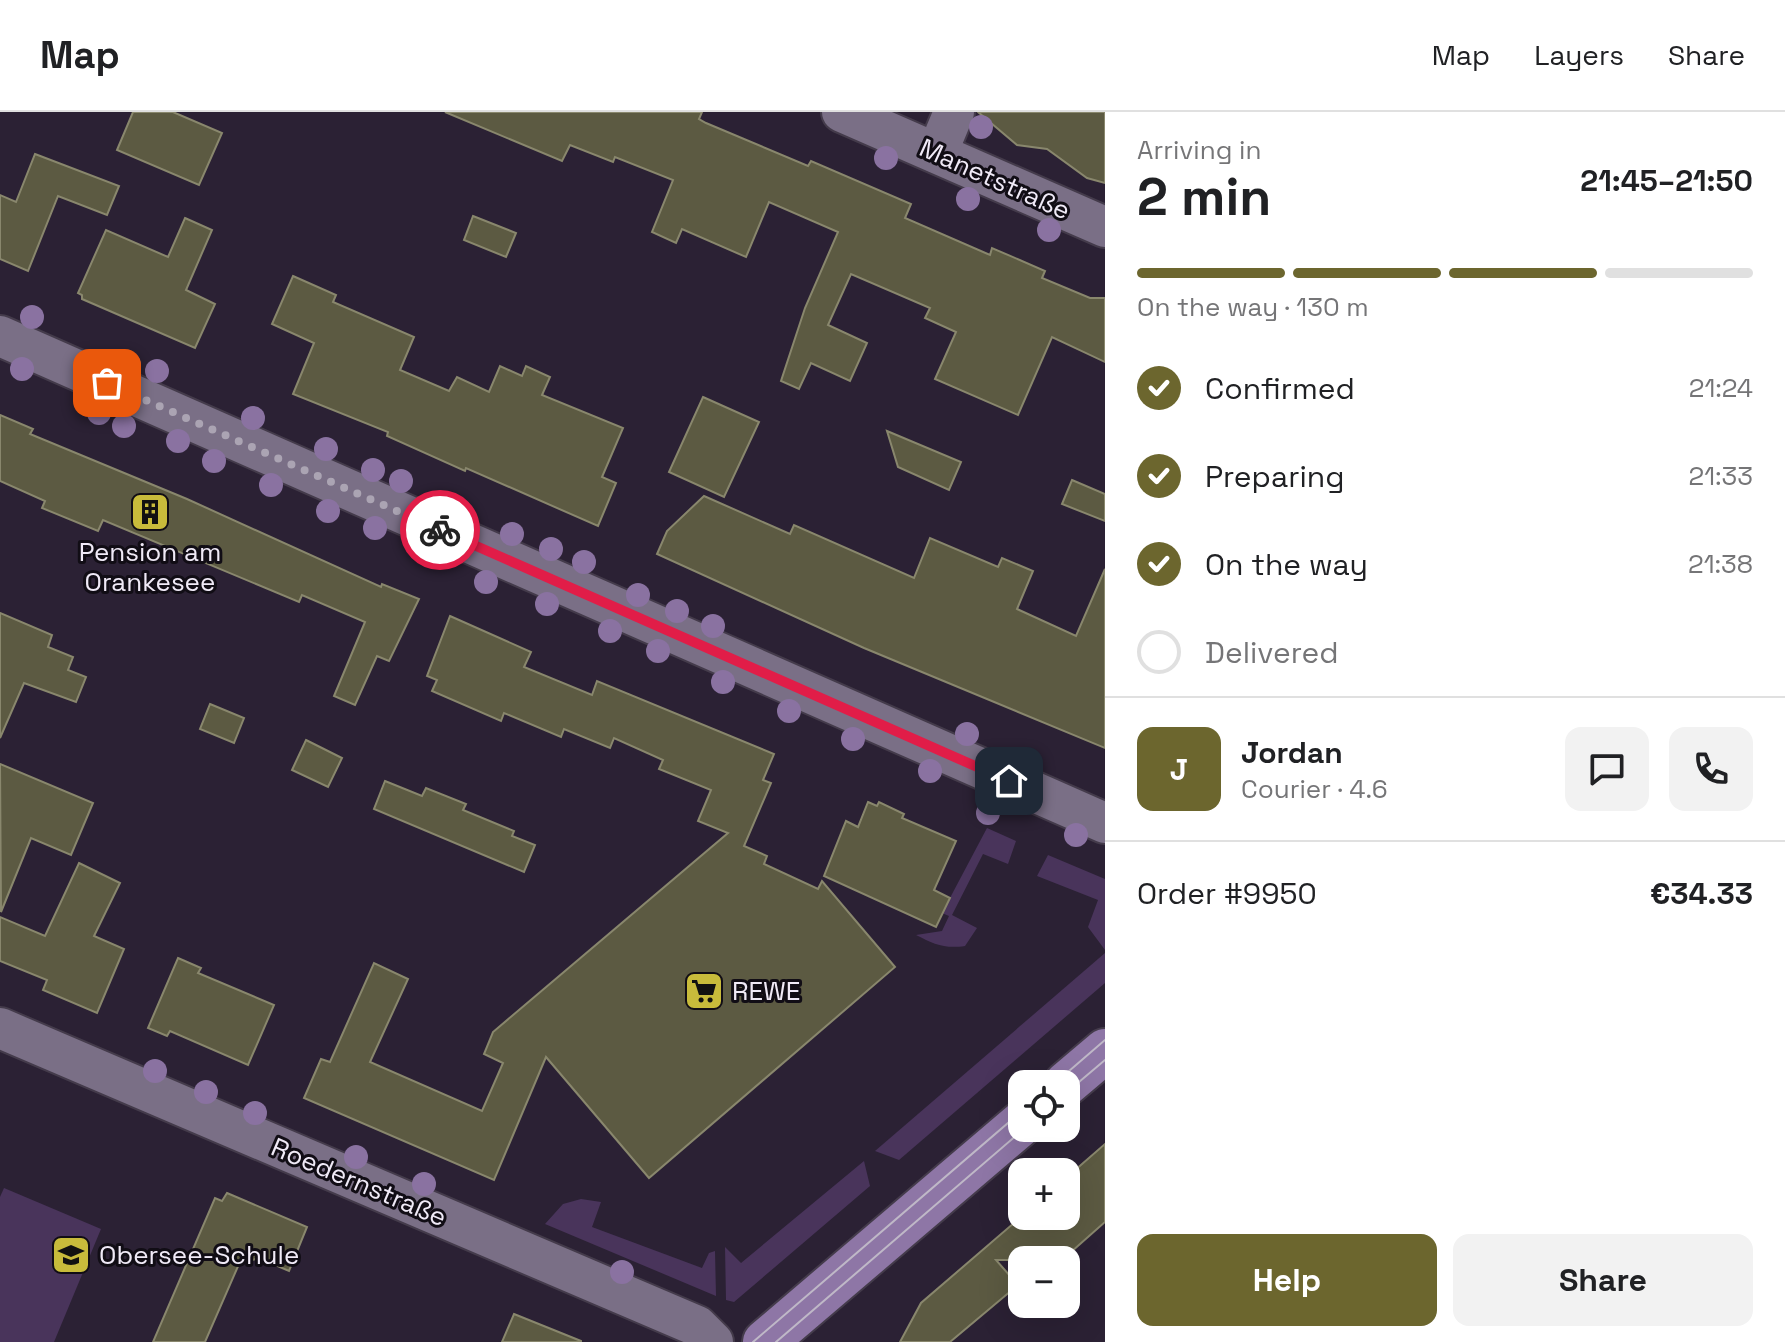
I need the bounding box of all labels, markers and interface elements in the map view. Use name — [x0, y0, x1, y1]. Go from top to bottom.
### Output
text: Map — [40, 31, 120, 79]
text: Map — [1432, 37, 1490, 73]
text: Layers — [1534, 37, 1624, 73]
text: Share — [1668, 37, 1745, 73]
street label: Manetstraße — [914, 131, 1076, 227]
text: Arriving in — [1137, 133, 1261, 167]
text: 21:45–21:50 — [1580, 161, 1753, 200]
text: 2 min — [1137, 164, 1271, 230]
text: On the way · 130 m — [1137, 290, 1369, 324]
pin — [73, 349, 141, 417]
icon: bag — [85, 361, 129, 405]
icon: check — [1137, 366, 1181, 410]
text: Confirmed — [1205, 369, 1355, 408]
text: 21:24 — [1689, 371, 1753, 405]
icon: check — [1137, 454, 1181, 498]
text: Preparing — [1205, 457, 1344, 496]
text: 21:33 — [1688, 459, 1753, 493]
courier — [400, 490, 480, 570]
building icon: Pension am Orankesee — [129, 491, 171, 533]
icon: bike — [418, 508, 462, 552]
place label: Pension am Orankesee — [79, 535, 221, 599]
icon: check — [1137, 542, 1181, 586]
text: On the way — [1205, 545, 1368, 584]
text: 21:38 — [1688, 547, 1753, 581]
text: Delivered — [1205, 633, 1339, 672]
button: chat — [1565, 727, 1649, 811]
button: phone — [1669, 727, 1753, 811]
text: Jordan — [1241, 733, 1343, 772]
pin — [975, 747, 1043, 815]
text: J — [1170, 750, 1188, 789]
icon: home — [987, 759, 1031, 803]
text: Courier · 4.6 — [1241, 772, 1388, 806]
text: Order #9950 — [1137, 874, 1317, 913]
text: €34.33 — [1650, 874, 1753, 913]
supermarket icon: REWE — [683, 970, 725, 1012]
place label: REWE — [732, 974, 800, 1008]
map controls — [1008, 1070, 1080, 1318]
button: locate — [1008, 1070, 1080, 1142]
street label: Roedernstraße — [266, 1130, 452, 1234]
button: + — [1008, 1158, 1080, 1230]
school or university icon: Obersee-Schule — [50, 1234, 92, 1276]
button: Help — [1137, 1234, 1437, 1326]
button: Share — [1453, 1234, 1753, 1326]
place label: Obersee-Schule — [99, 1238, 299, 1272]
button: − — [1008, 1246, 1080, 1318]

